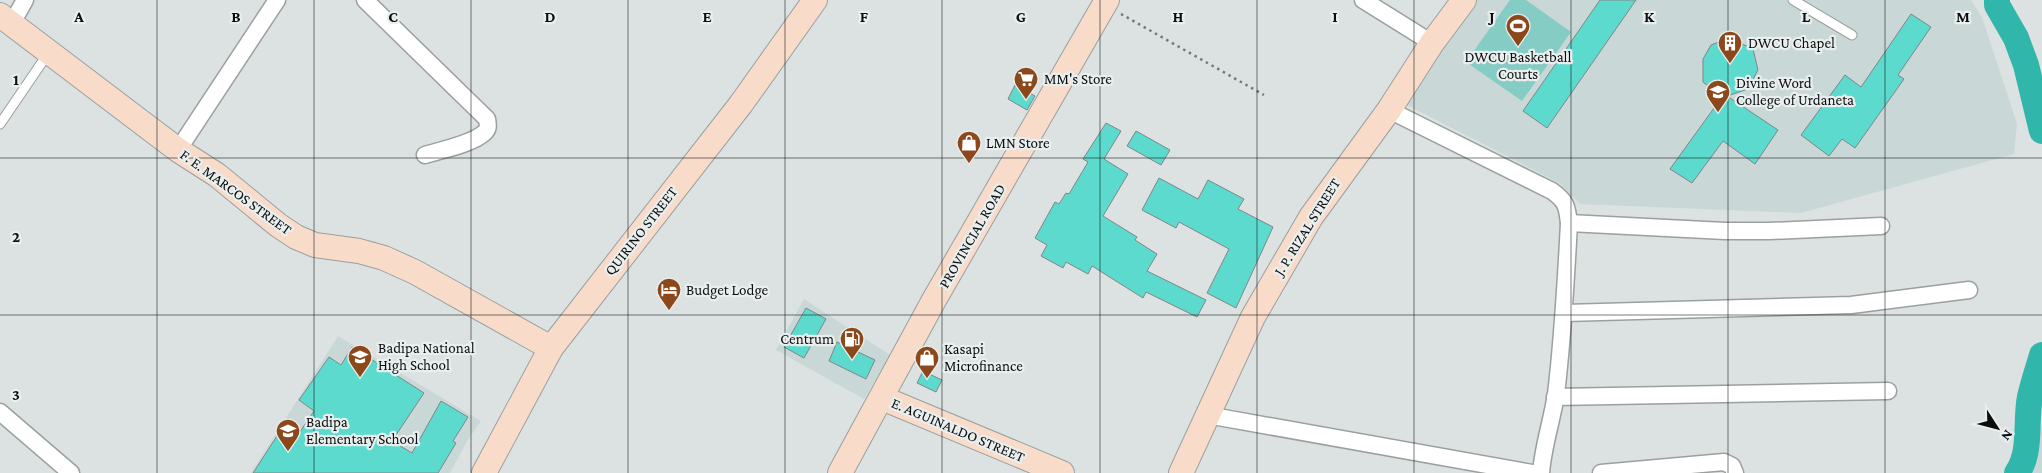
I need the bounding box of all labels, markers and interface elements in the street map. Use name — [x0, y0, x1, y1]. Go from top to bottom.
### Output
text: A — [73, 8, 84, 25]
text: B — [231, 8, 241, 25]
text: C — [388, 8, 398, 25]
text: D — [544, 8, 556, 25]
text: E — [702, 8, 712, 25]
text: F — [860, 8, 869, 25]
text: G — [1016, 8, 1026, 25]
text: H — [1173, 8, 1184, 25]
text: I — [1332, 8, 1338, 25]
text: J — [1487, 8, 1495, 25]
text: K — [1644, 8, 1655, 25]
text: L — [1802, 8, 1811, 25]
text: M — [1956, 8, 1970, 25]
sports icon: DWCU Basketball Courts — [1505, 13, 1531, 47]
building icon: DWCU Chapel — [1717, 30, 1743, 64]
place label: DWCU Chapel — [1748, 35, 1835, 52]
place label: DWCU Basketball Courts — [1465, 49, 1572, 82]
supermarket icon: MM's Store — [1013, 66, 1039, 100]
text: 1 — [13, 71, 19, 88]
place label: MM's Store — [1044, 71, 1112, 87]
place label: Divine Word College of Urdaneta — [1736, 75, 1854, 109]
school or university icon: Divine Word College of Urdaneta — [1705, 79, 1731, 113]
shop icon: LMN Store — [956, 130, 982, 164]
place label: LMN Store — [986, 135, 1050, 151]
street label: F. E. MARCOS STREET — [177, 146, 295, 238]
street label: J. P. RIZAL STREET — [1270, 176, 1344, 281]
street label: PROVINCIAL ROAD — [936, 181, 1008, 291]
street label: QUIRINO STREET — [602, 184, 680, 278]
text: 2 — [12, 228, 20, 245]
hotel icon: Budget Lodge — [656, 277, 682, 311]
place label: Budget Lodge — [686, 282, 769, 299]
fuel station icon: Centrum — [839, 326, 865, 360]
place label: Centrum — [780, 331, 834, 347]
place label: Badipa National High School — [378, 340, 475, 374]
place label: Kasapi Microfinance — [944, 341, 1023, 374]
school or university icon: Badipa National High School — [347, 344, 373, 378]
shop icon: Kasapi Microfinance — [914, 345, 940, 379]
text: 3 — [12, 386, 20, 403]
street label: E. AGUINALDO STREET — [889, 395, 1027, 465]
north arrow — [1972, 403, 2022, 453]
place label: Badipa Elementary School — [306, 414, 418, 448]
school or university icon: Badipa Elementary School — [275, 418, 301, 452]
text: N — [1998, 427, 2017, 445]

